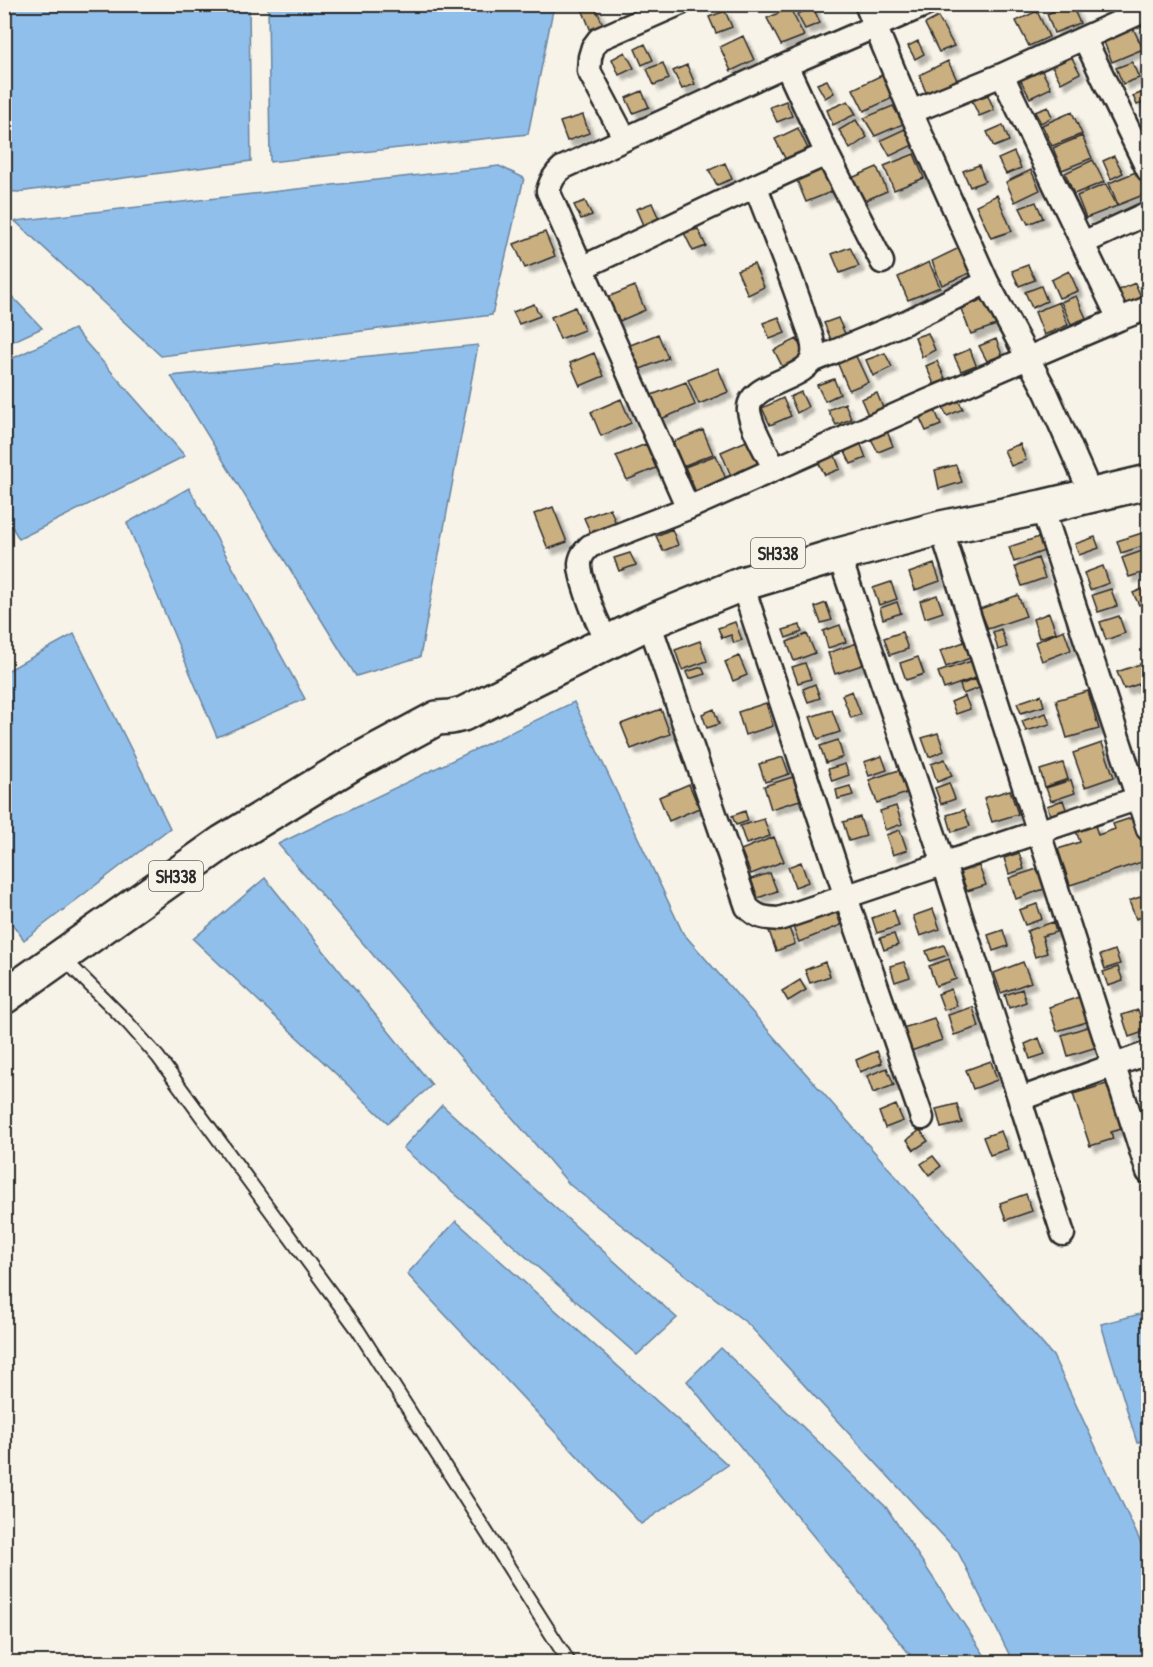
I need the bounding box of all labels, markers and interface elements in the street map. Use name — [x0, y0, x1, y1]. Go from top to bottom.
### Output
road number: SH338 — [751, 538, 805, 568]
road number: SH338 — [149, 861, 203, 891]

